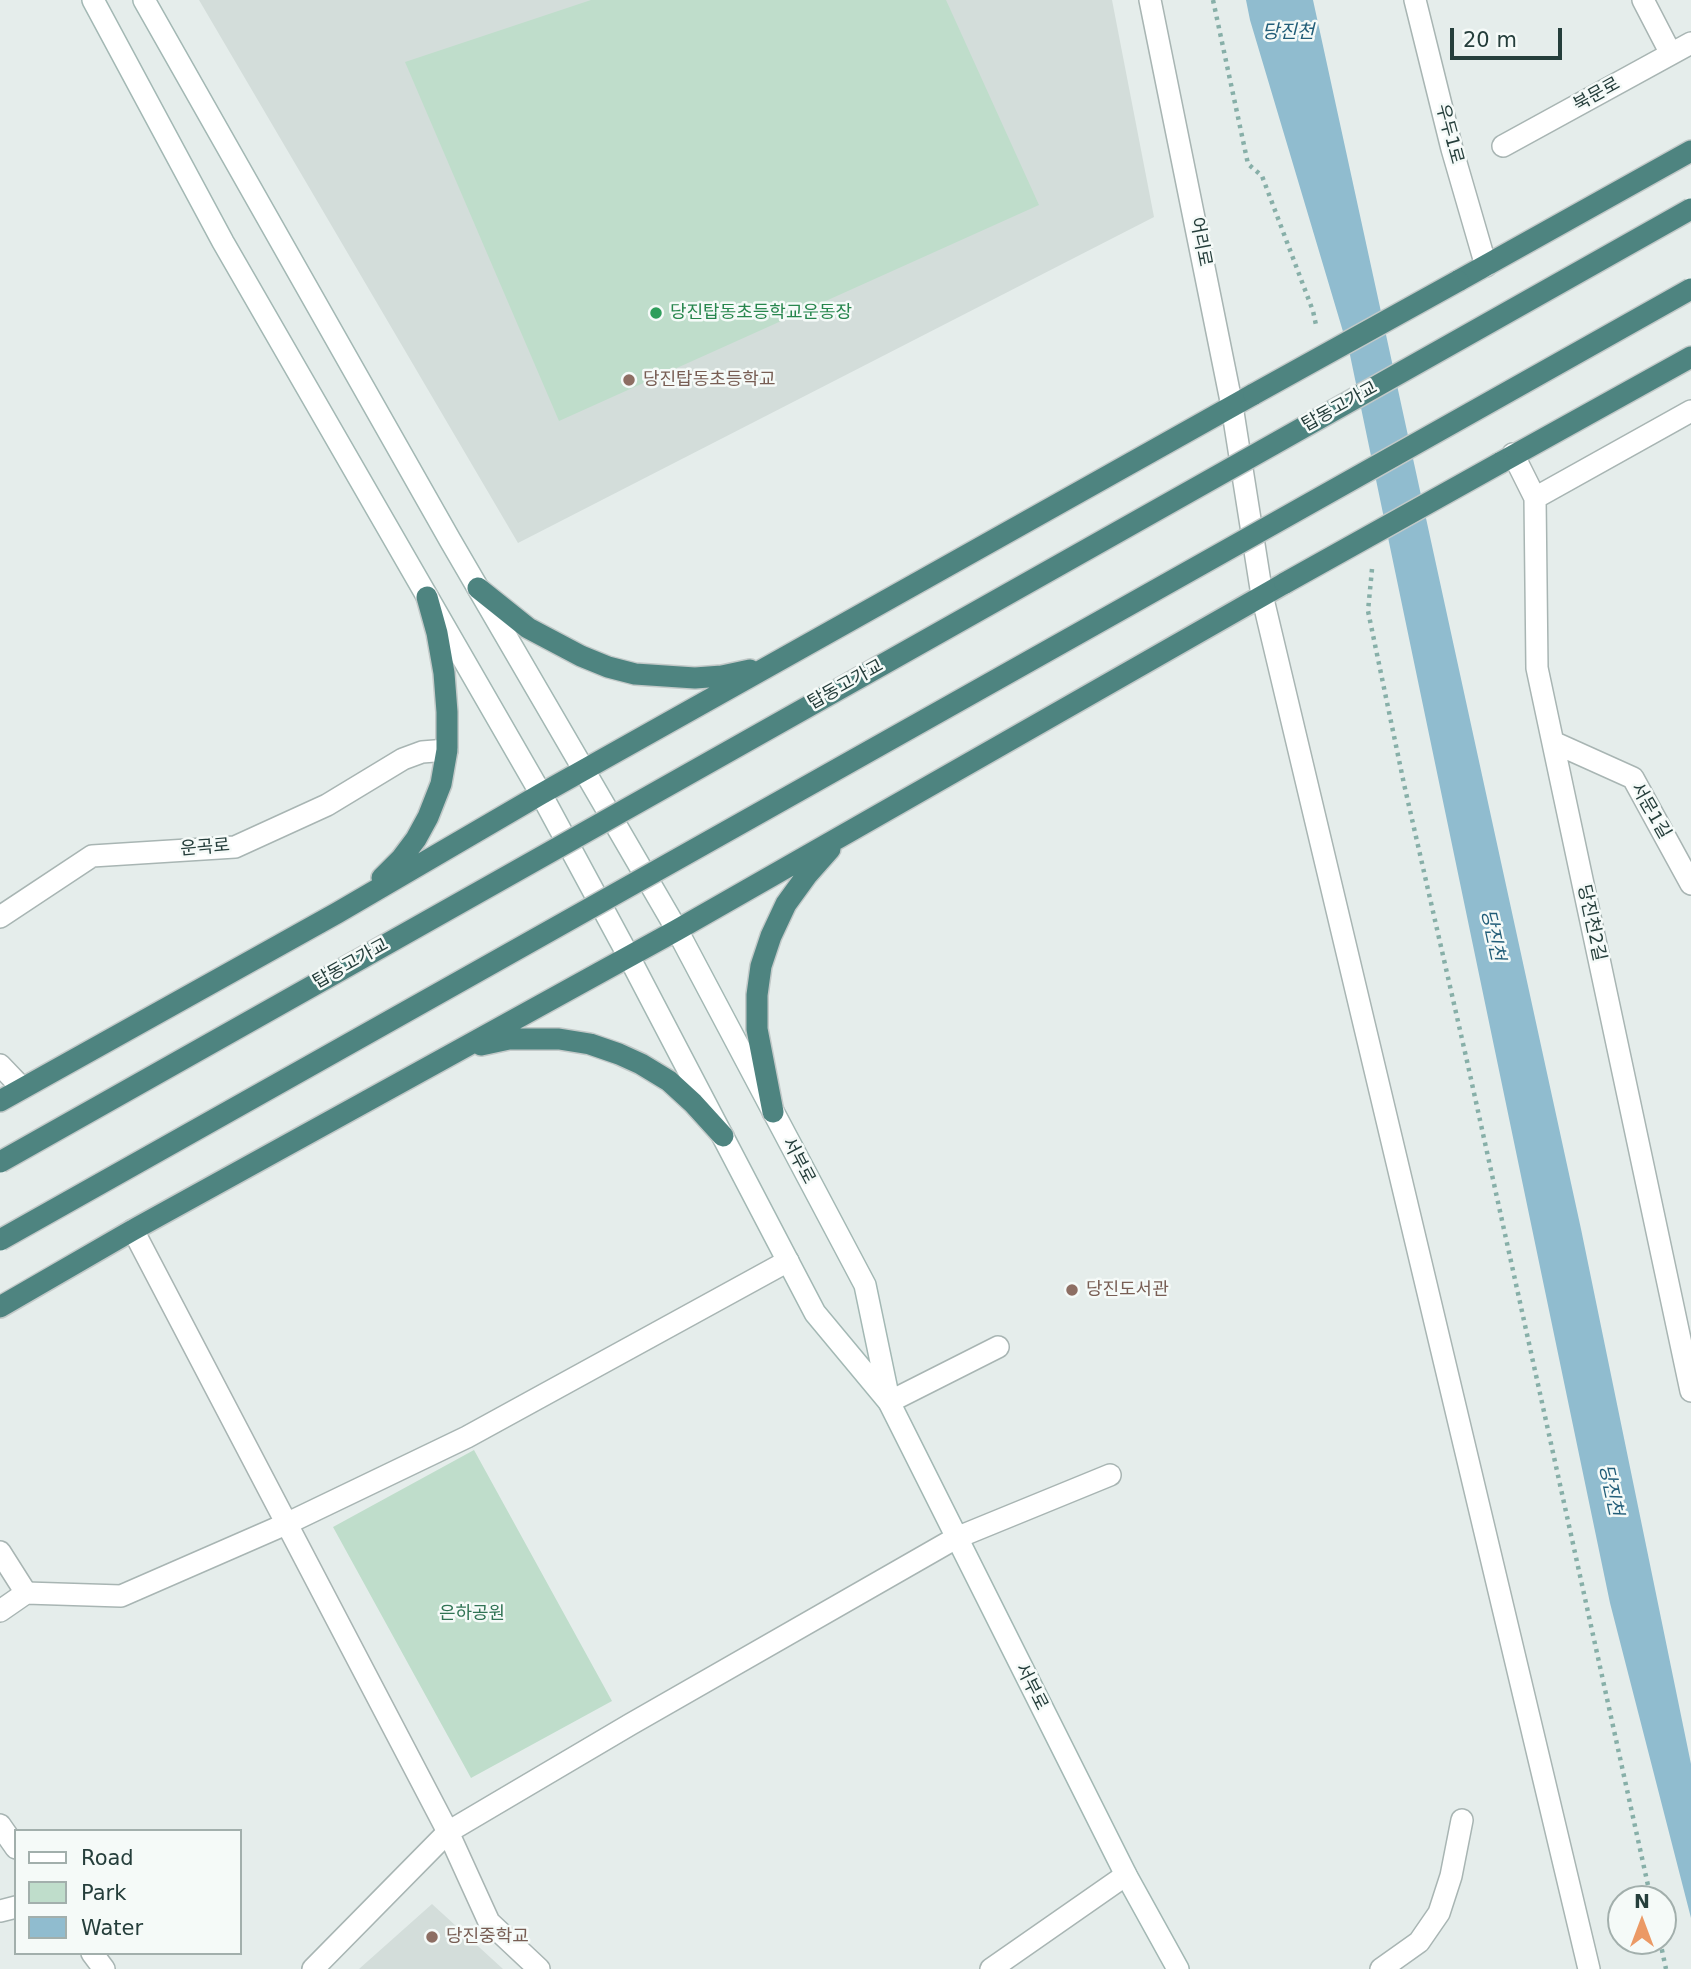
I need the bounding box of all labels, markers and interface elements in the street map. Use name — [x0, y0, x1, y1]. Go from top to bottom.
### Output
scale bar — [1453, 14, 1565, 58]
water label: 당진천 — [1262, 22, 1314, 44]
text: 20 m — [1463, 28, 1517, 52]
street label: 북문로 — [1570, 74, 1624, 116]
street label: 우두1로 — [1431, 102, 1467, 166]
street label: 어리로 — [1185, 216, 1215, 268]
place label: 당진탑동초등학교운동장 — [670, 302, 852, 324]
marker: 당진탑동초등학교운동장 — [648, 305, 664, 321]
place label: 당진탑동초등학교 — [643, 369, 775, 391]
marker: 당진탑동초등학교 — [621, 372, 637, 388]
street label: 탑동고가교 — [1299, 377, 1381, 437]
street label: 탑동고가교 — [805, 655, 887, 715]
street label: 서문1길 — [1625, 779, 1675, 843]
street label: 운곡로 — [179, 835, 231, 861]
street label: 당진천2길 — [1572, 883, 1610, 963]
water label: 당진천 — [1475, 907, 1509, 963]
street label: 탑동고가교 — [310, 934, 392, 994]
street label: 서부로 — [777, 1134, 819, 1188]
place label: 당진도서관 — [1086, 1279, 1169, 1301]
marker: 당진도서관 — [1064, 1282, 1080, 1298]
water label: 당진천 — [1593, 1462, 1627, 1518]
park label: 은하공원 — [439, 1603, 505, 1625]
street label: 서부로 — [1010, 1660, 1052, 1714]
legend — [14, 1829, 242, 1955]
text: Road — [81, 1846, 134, 1870]
text: Park — [81, 1881, 126, 1905]
north arrow — [1607, 1885, 1677, 1955]
text: N — [1634, 1890, 1650, 1912]
text: Water — [81, 1916, 143, 1940]
place label: 당진중학교 — [446, 1926, 529, 1948]
marker: 당진중학교 — [424, 1929, 440, 1945]

